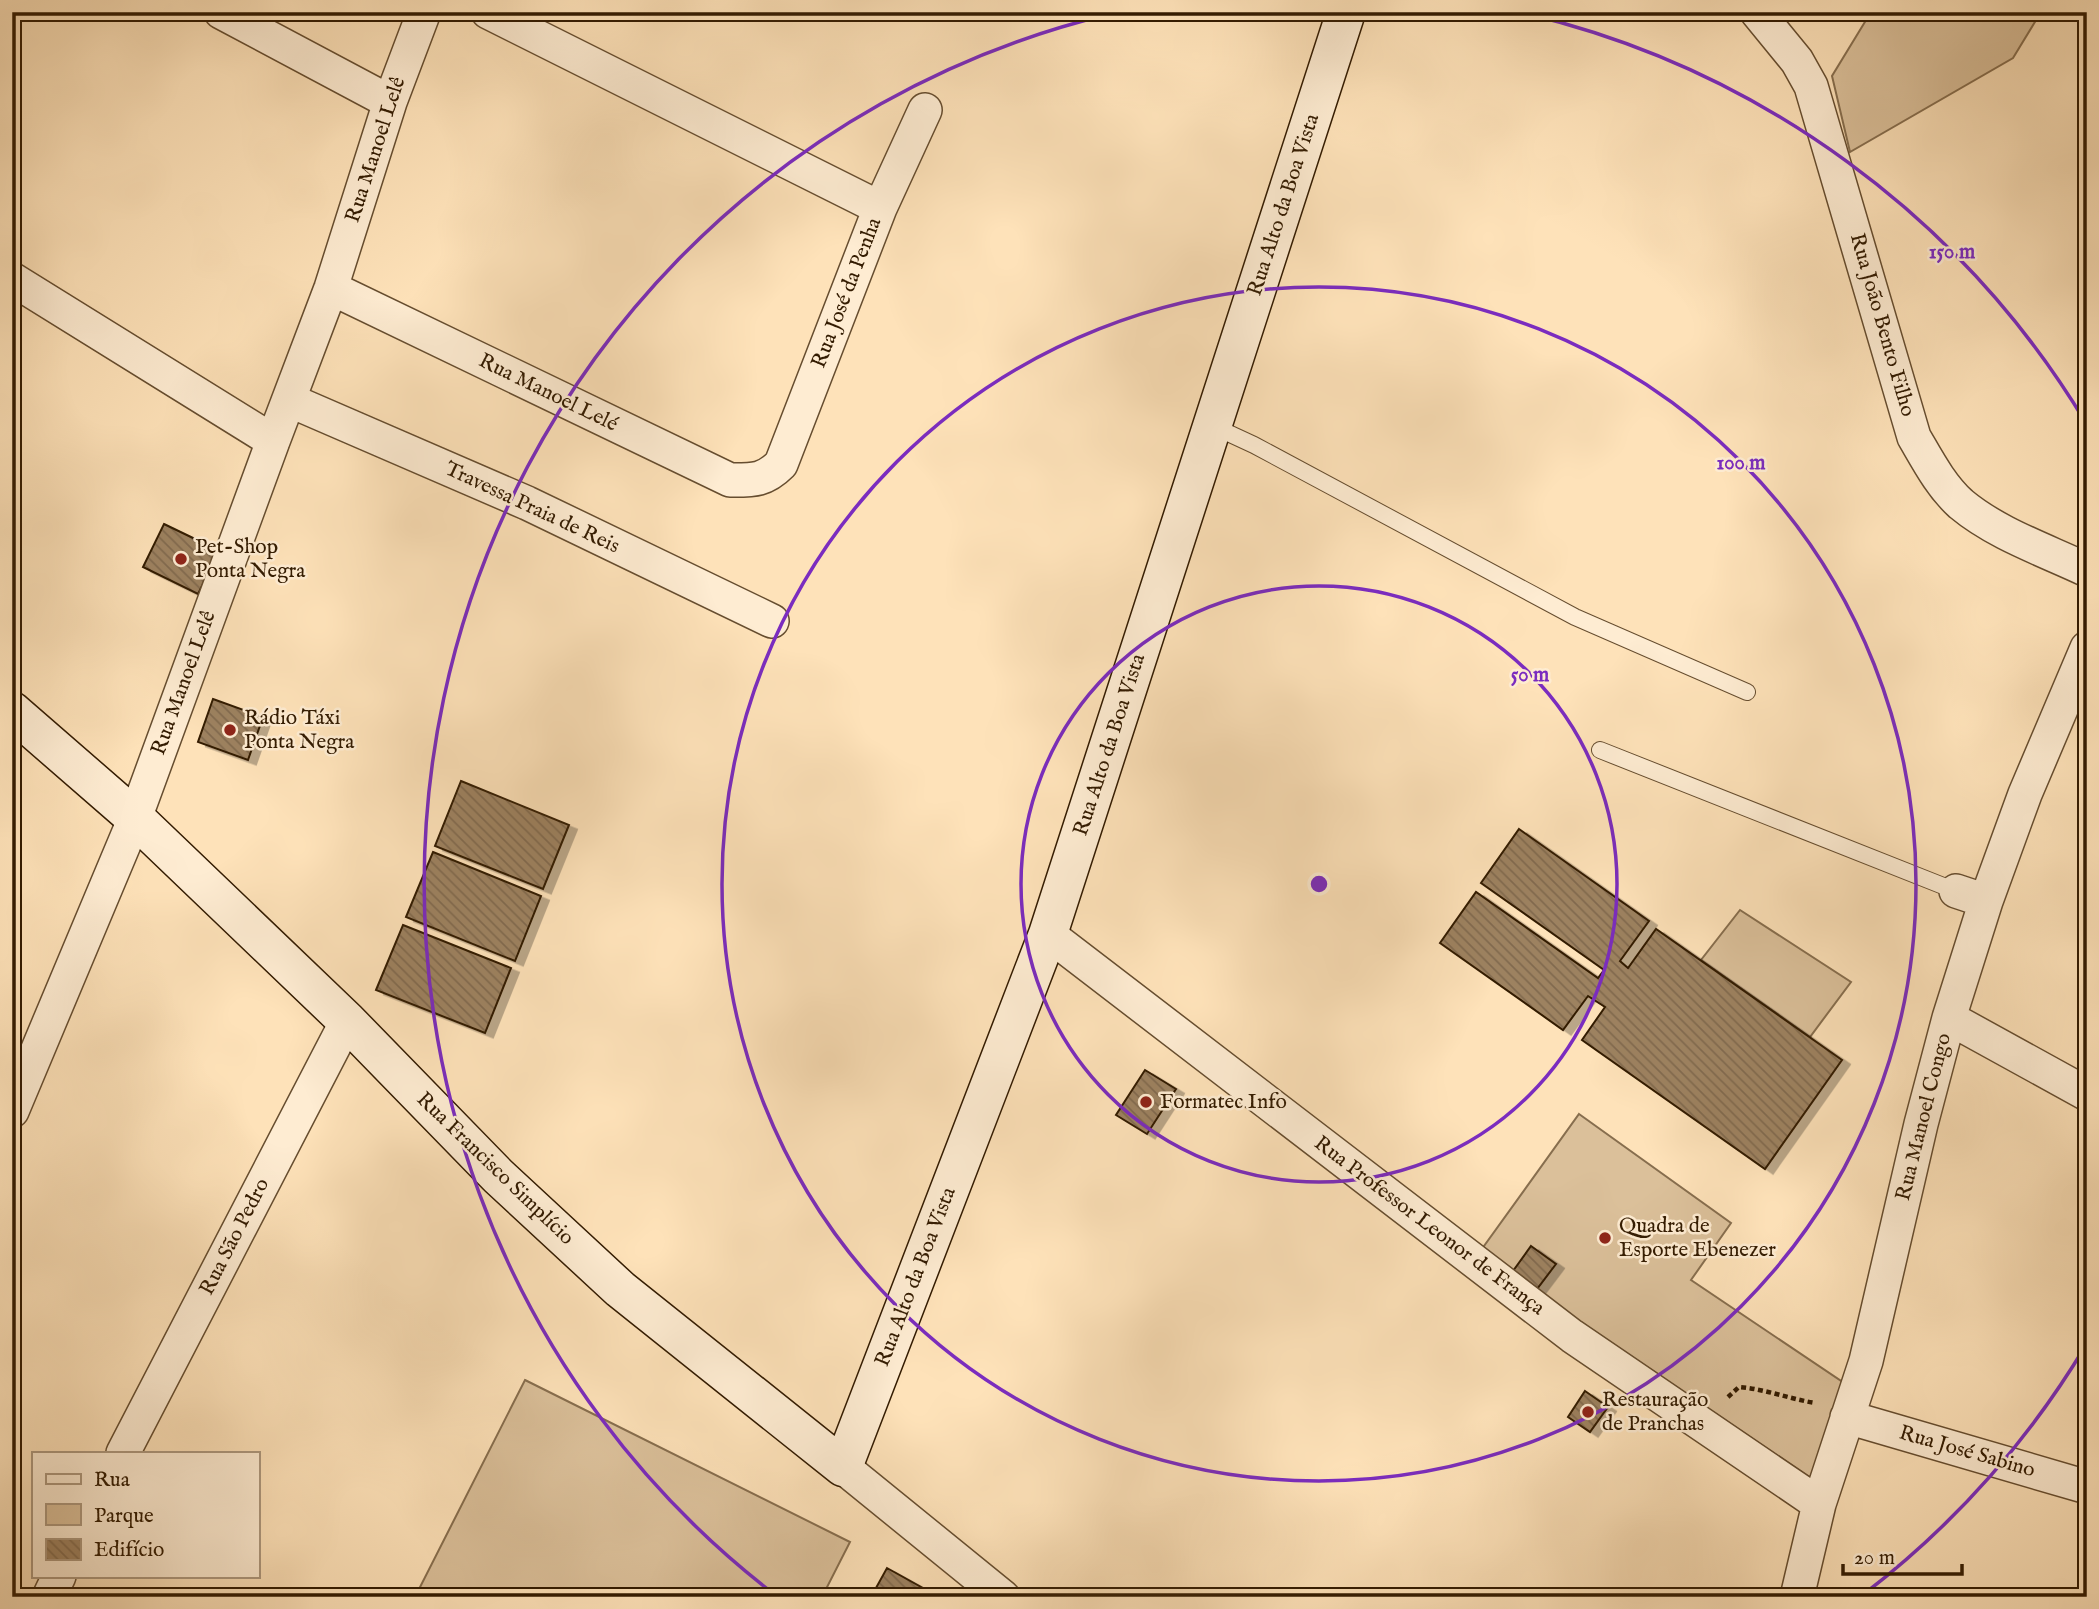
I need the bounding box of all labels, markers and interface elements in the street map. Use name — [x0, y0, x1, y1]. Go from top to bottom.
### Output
street label: Rua Manoel Lelê — [340, 73, 412, 226]
street label: Rua Alto da Boa Vista — [1242, 110, 1327, 300]
street label: Rua José da Penha — [806, 213, 888, 372]
street label: Rua João Bento Filho — [1843, 230, 1921, 420]
text: 150 m — [1929, 239, 1976, 266]
street label: Rua Manoel Lelé — [474, 348, 622, 439]
text: 100 m — [1716, 450, 1766, 477]
street label: Travessa Praia de Reis — [440, 456, 624, 560]
place label: Pet-Shop Ponta Negra — [195, 534, 306, 585]
marker: Pet-Shop Ponta Negra — [173, 551, 189, 567]
street label: Rua Manoel Lelê — [145, 607, 223, 759]
street label: Rua Alto da Boa Vista — [1068, 650, 1153, 840]
text: 50 m — [1511, 662, 1550, 689]
place label: Rádio Táxi Ponta Negra — [244, 705, 355, 756]
marker: Rádio Táxi Ponta Negra — [222, 722, 238, 738]
centre of rings — [1307, 872, 1331, 896]
street label: Rua Manoel Congo — [1890, 1030, 1958, 1204]
street label: Rua Francisco Simplício — [410, 1087, 580, 1251]
place label: Formatec Info — [1160, 1089, 1287, 1116]
marker: Formatec Info — [1138, 1094, 1154, 1110]
street label: Rua Professor Leonor de França — [1308, 1130, 1551, 1322]
street label: Rua São Pedro — [194, 1174, 276, 1300]
street label: Rua Alto da Boa Vista — [869, 1183, 963, 1371]
place label: Quadra de Esporte Ebenezer — [1619, 1213, 1776, 1264]
marker: Quadra de Esporte Ebenezer — [1597, 1230, 1613, 1246]
place label: Restauração de Pranchas — [1602, 1387, 1708, 1438]
marker: Restauração de Pranchas — [1580, 1404, 1596, 1420]
street label: Rua José Sabino — [1896, 1420, 2038, 1484]
legend — [32, 1452, 259, 1578]
text: Rua — [94, 1467, 131, 1494]
text: Parque — [94, 1503, 154, 1530]
scale bar — [1843, 1532, 1962, 1576]
text: Edifício — [94, 1537, 164, 1564]
text: 20 m — [1854, 1545, 1895, 1572]

